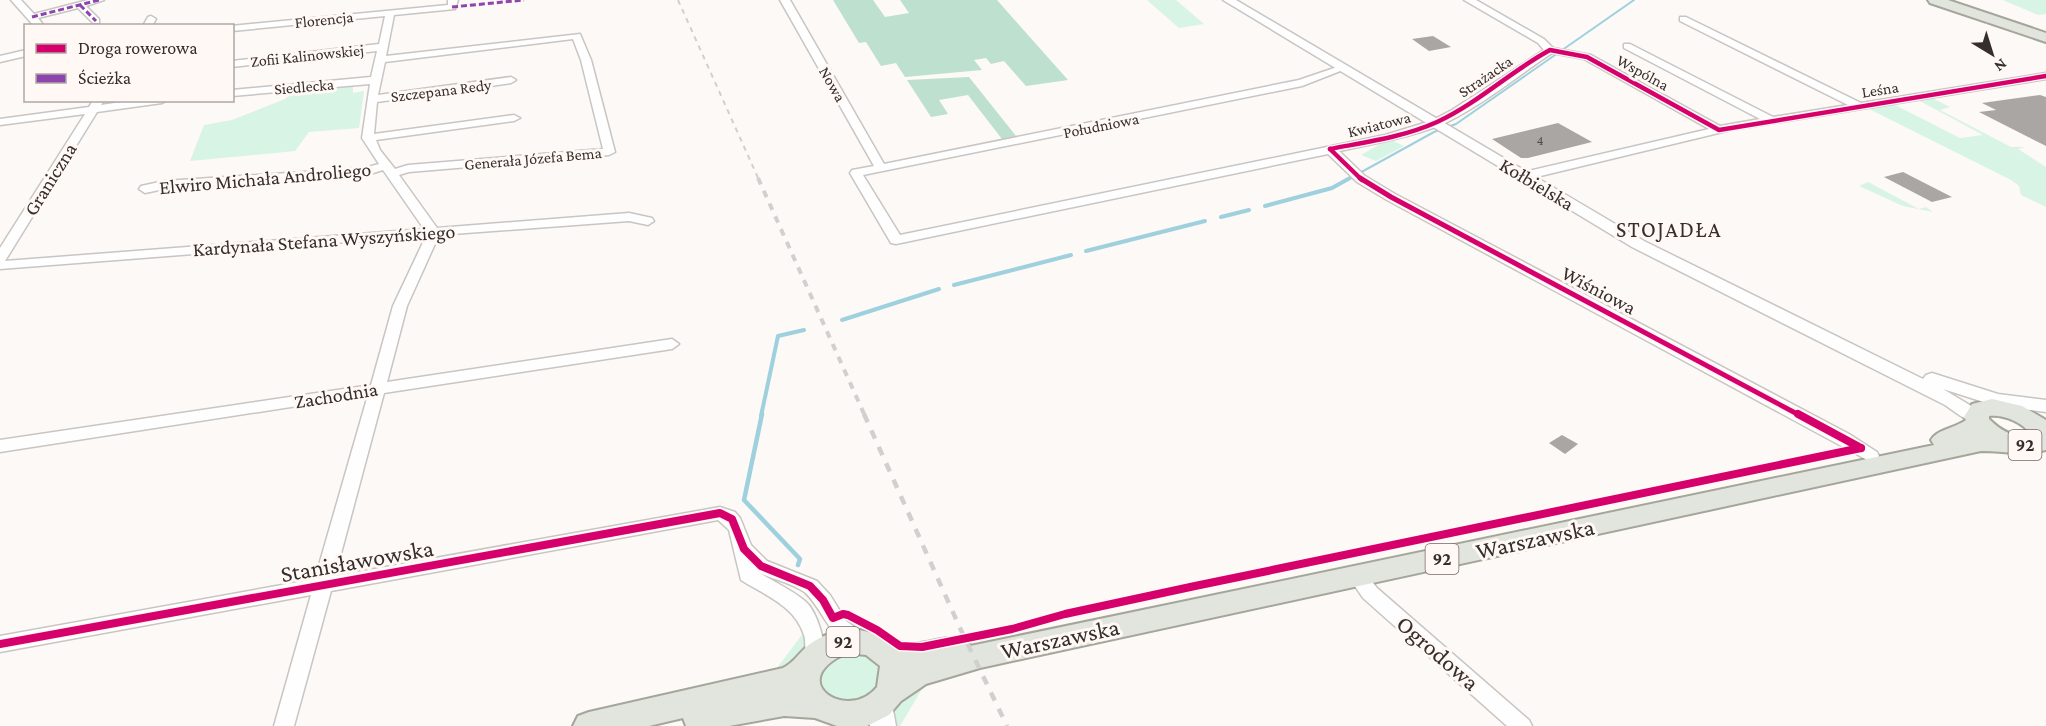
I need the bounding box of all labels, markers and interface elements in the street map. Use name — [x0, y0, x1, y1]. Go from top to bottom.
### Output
street label: Florencja — [294, 8, 355, 32]
legend — [24, 24, 234, 102]
north arrow — [1962, 24, 2022, 84]
text: Droga rowerowa — [78, 38, 198, 58]
street label: Zofii Kalinowskiej — [249, 41, 365, 71]
street label: Wspólna — [1613, 51, 1672, 95]
street label: Strażacka — [1455, 52, 1516, 101]
text: N — [1991, 55, 2010, 76]
street label: Nowa — [816, 64, 850, 105]
text: Ścieżka — [78, 68, 131, 88]
street label: Siedlecka — [273, 75, 335, 98]
street label: Szczepana Redy — [390, 76, 493, 106]
street label: Leśna — [1860, 78, 1900, 101]
street label: Kwiatowa — [1346, 108, 1413, 140]
street label: Południowa — [1062, 110, 1141, 141]
house number: 4 — [1536, 132, 1544, 148]
street label: Graniczna — [19, 139, 81, 219]
street label: Generała Józefa Bema — [464, 144, 603, 174]
street label: Kołbielska — [1496, 153, 1578, 215]
street label: Elwiro Michała Androliego — [158, 158, 372, 199]
district label: STOJADŁA — [1616, 217, 1722, 242]
street label: Kardynała Stefana Wyszyńskiego — [192, 220, 456, 261]
street label: Wiśniowa — [1558, 261, 1640, 319]
street label: Zachodnia — [293, 378, 379, 412]
road number: 92 — [2008, 430, 2042, 460]
street label: Warszawska — [1473, 513, 1597, 564]
street label: Stanisławowska — [278, 534, 435, 587]
road number: 92 — [1426, 544, 1458, 574]
street label: Ogrodowa — [1392, 609, 1485, 696]
street label: Warszawska — [998, 613, 1122, 664]
road number: 92 — [826, 627, 860, 657]

